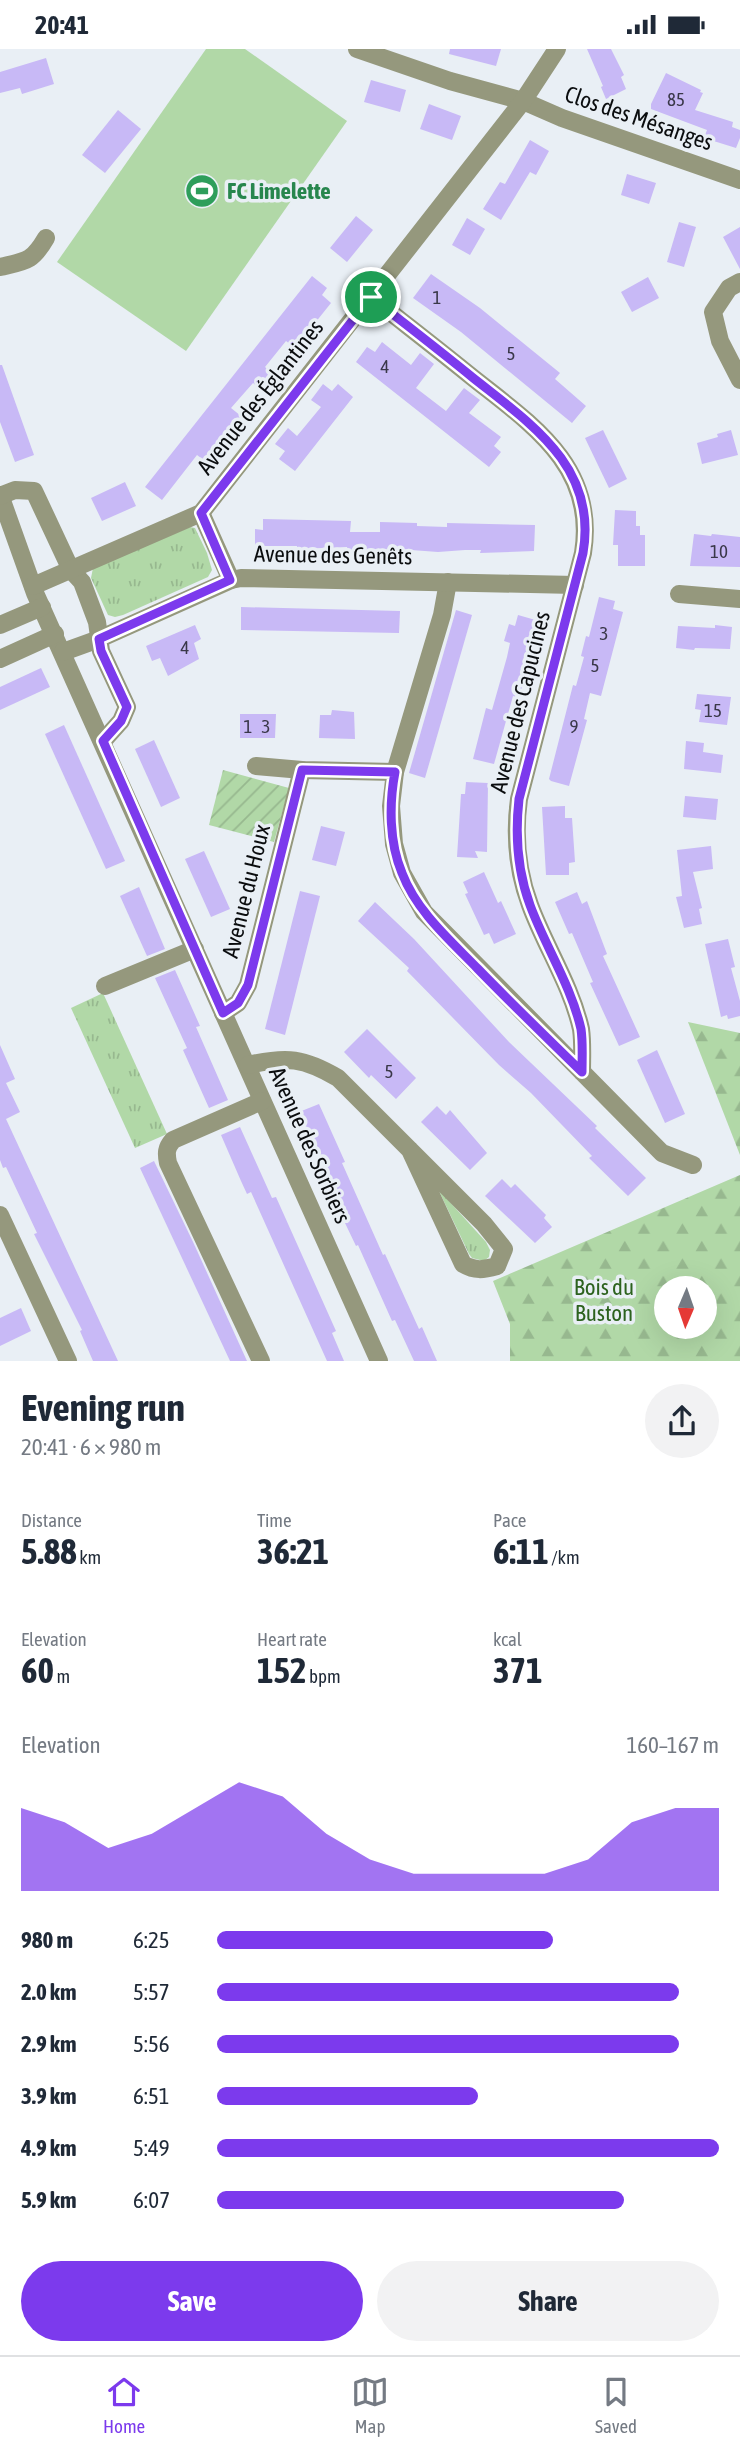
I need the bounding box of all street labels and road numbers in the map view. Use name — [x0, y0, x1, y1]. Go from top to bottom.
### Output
street label: Clos des Mésanges — [562, 81, 716, 155]
street label: Avenue des Églantines — [192, 315, 328, 479]
street label: Avenue des Genêts — [254, 541, 412, 569]
street label: Avenue des Capucines — [485, 609, 555, 795]
street label: Avenue du Houx — [217, 822, 275, 960]
street label: Avenue des Sorbiers — [264, 1063, 356, 1227]

